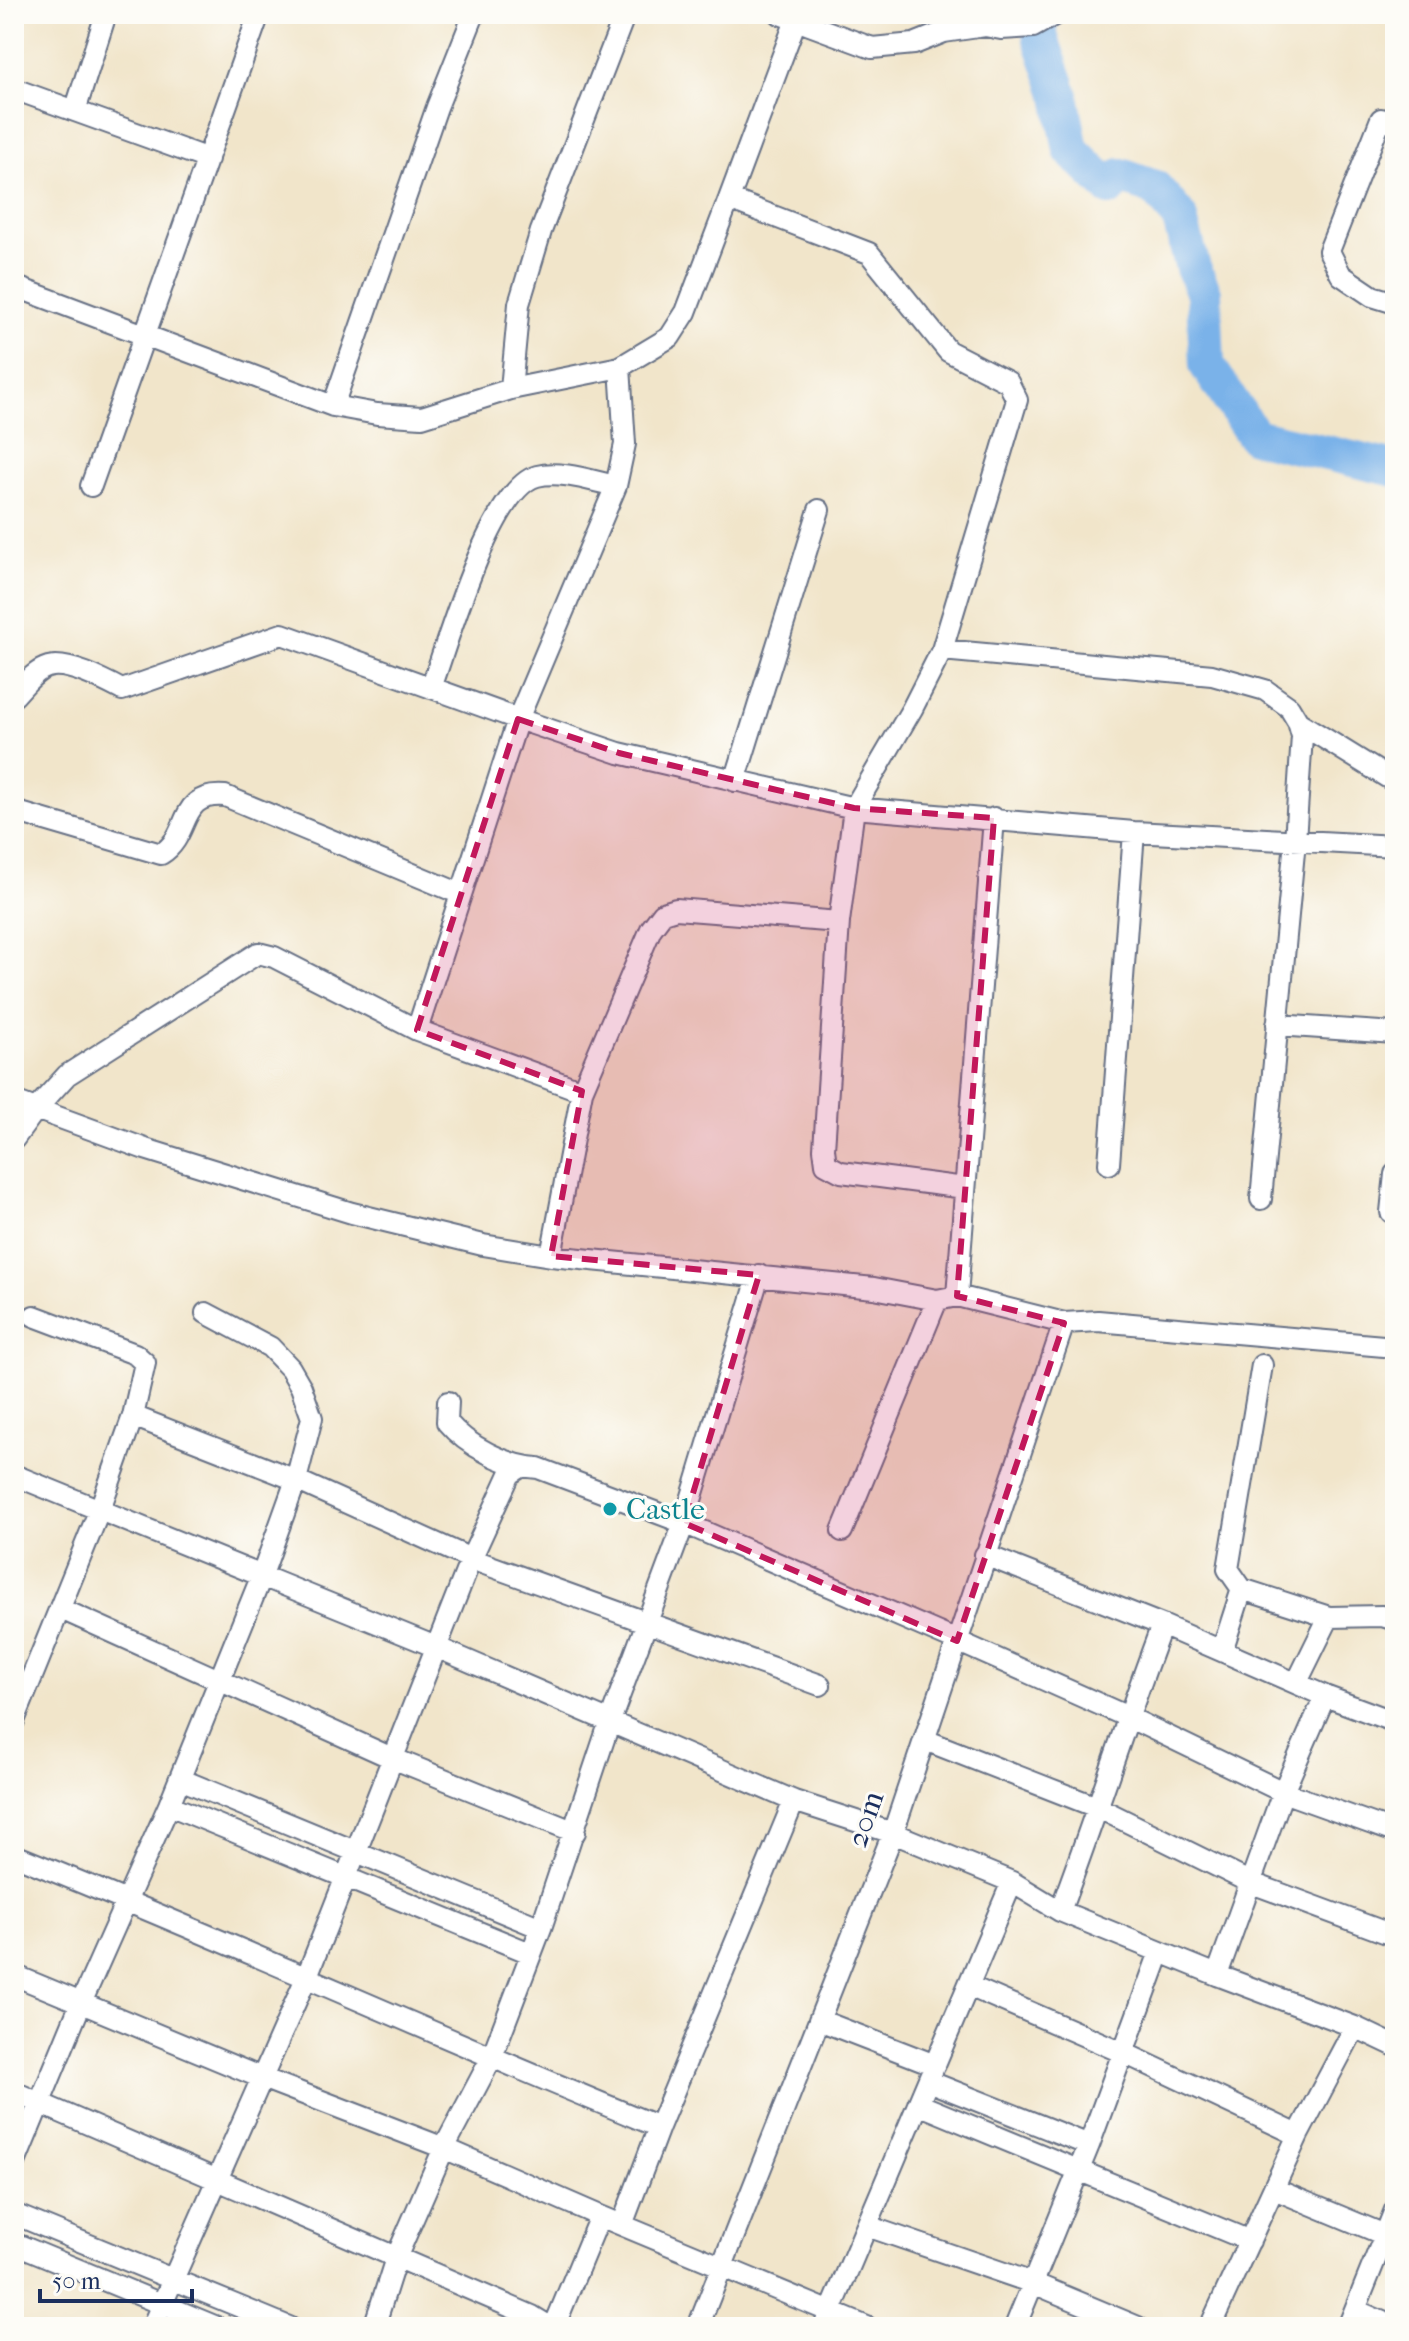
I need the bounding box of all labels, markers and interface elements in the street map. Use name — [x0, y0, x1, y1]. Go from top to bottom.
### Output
place label: Castle — [626, 1492, 705, 1527]
marker: Castle — [601, 1500, 619, 1518]
street label: 20m — [839, 1786, 892, 1852]
scale bar — [40, 2253, 192, 2303]
text: 50 m — [52, 2267, 101, 2295]

